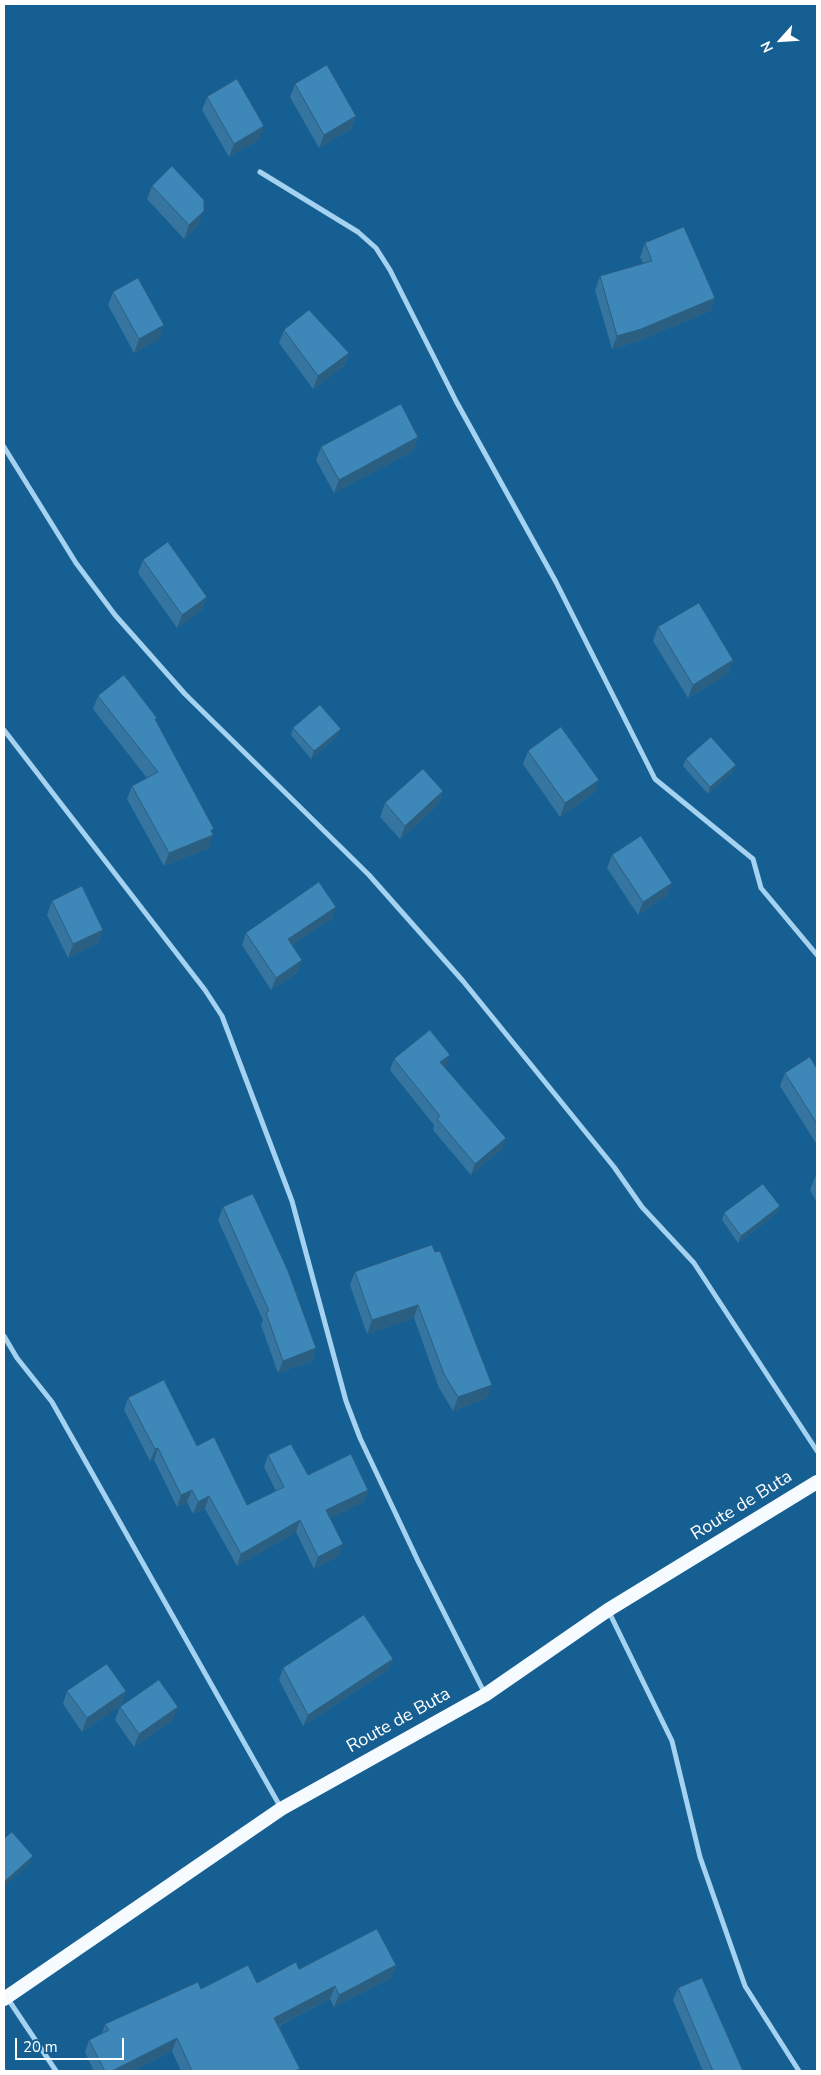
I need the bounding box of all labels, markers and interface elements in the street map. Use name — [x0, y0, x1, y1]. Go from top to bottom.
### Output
north arrow — [756, 15, 806, 65]
text: N — [756, 38, 778, 56]
street label: Route de Buta — [687, 1466, 797, 1546]
street label: Route de Buta — [343, 1684, 455, 1758]
scale bar — [18, 2028, 126, 2060]
text: 20 m — [23, 2037, 58, 2057]

